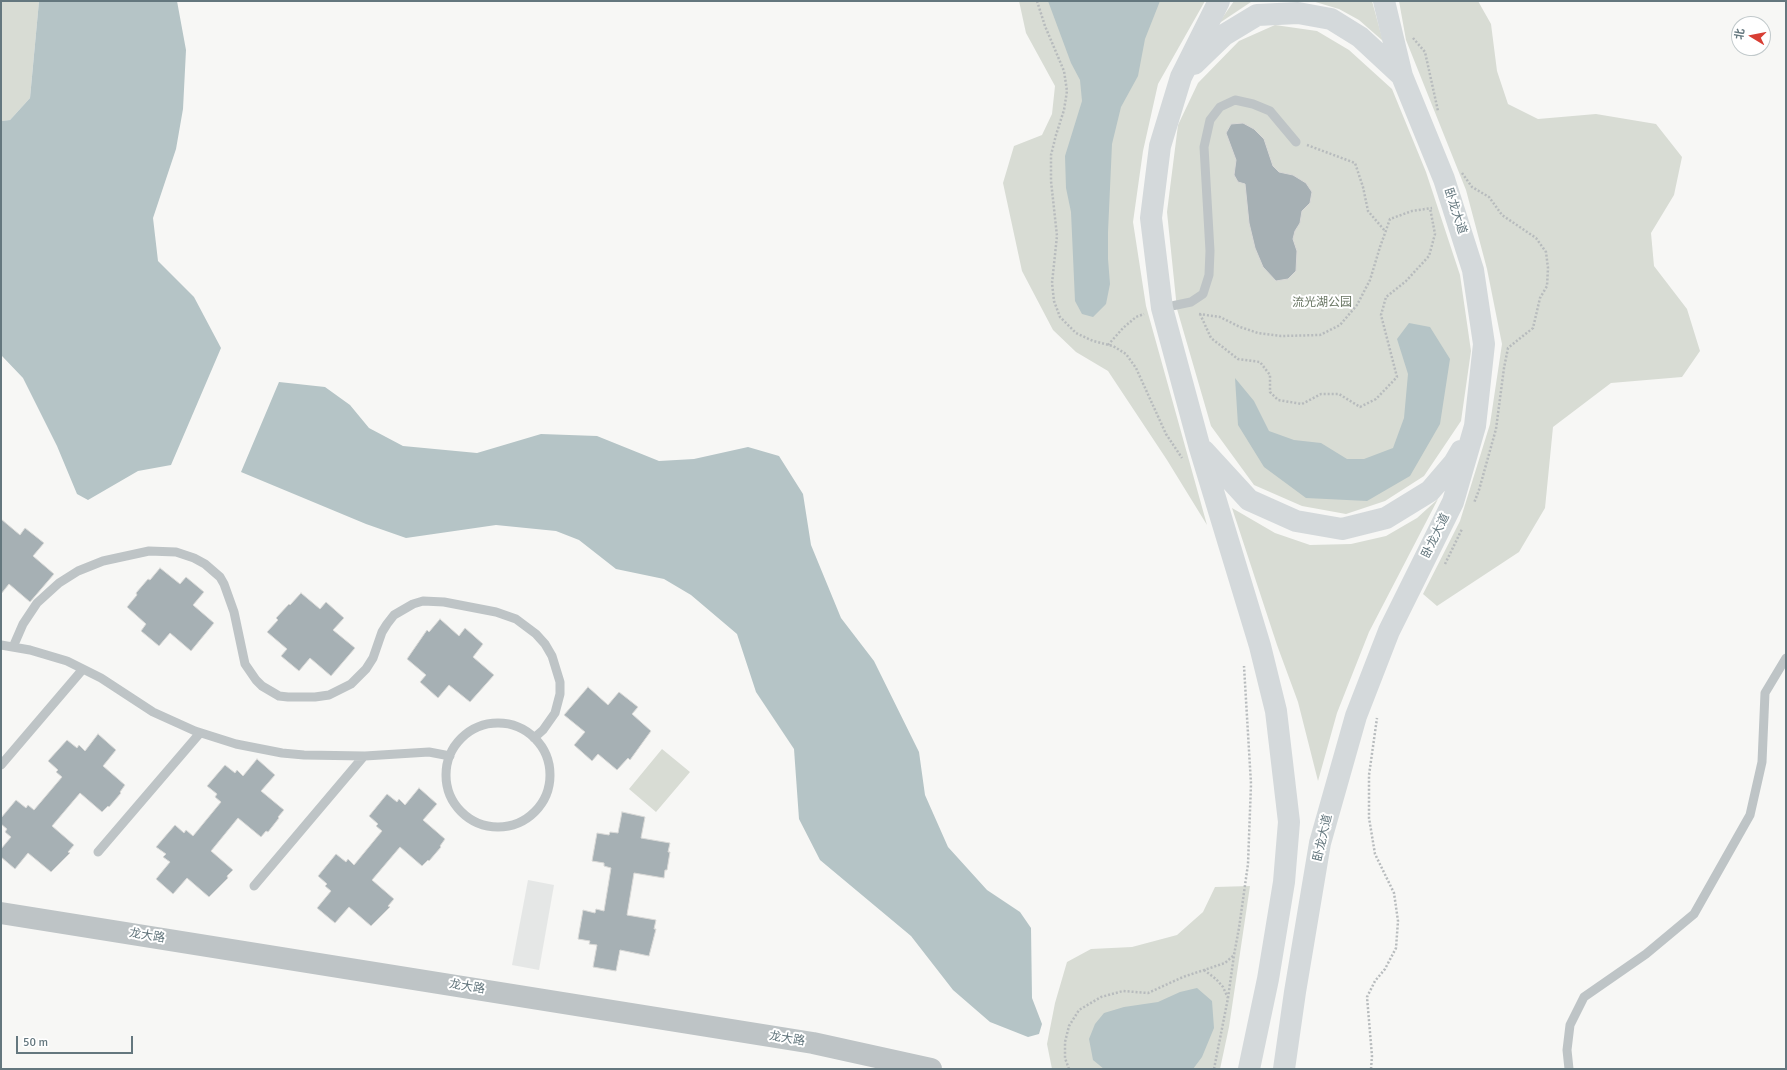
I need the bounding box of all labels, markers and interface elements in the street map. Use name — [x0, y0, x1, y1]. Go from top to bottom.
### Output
north arrow — [1731, 16, 1771, 56]
text: 北 — [1732, 27, 1747, 41]
street label: 卧龙大道 — [1441, 186, 1469, 236]
park label: 流光湖公园 — [1292, 296, 1352, 310]
street label: 卧龙大道 — [1419, 511, 1453, 561]
street label: 卧龙大道 — [1311, 813, 1335, 863]
street label: 龙大路 — [128, 926, 166, 946]
street label: 龙大路 — [448, 977, 486, 997]
scale bar — [18, 1028, 135, 1054]
street label: 龙大路 — [768, 1029, 806, 1049]
text: 50 m — [23, 1035, 48, 1050]

